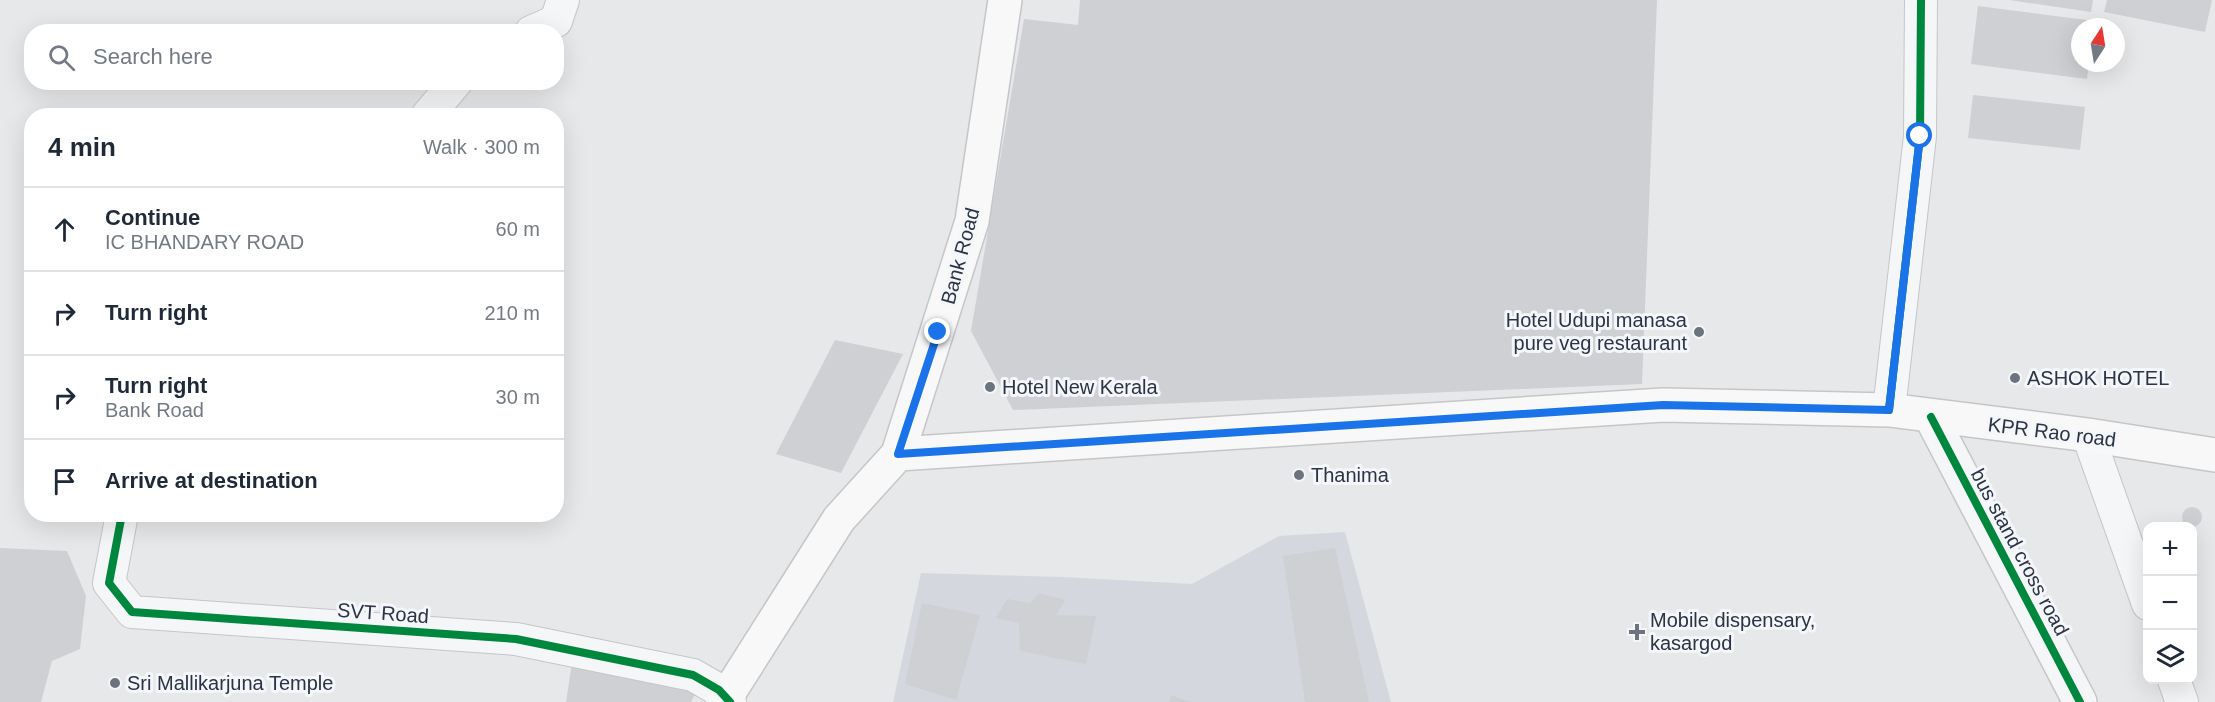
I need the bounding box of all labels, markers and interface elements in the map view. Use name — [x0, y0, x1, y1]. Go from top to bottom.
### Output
north arrow — [2071, 18, 2125, 72]
search box — [24, 24, 564, 90]
icon: search — [45, 41, 78, 74]
text: Search here — [93, 44, 213, 69]
route start — [1906, 122, 1932, 148]
text: 4 min — [48, 132, 116, 162]
text: Walk · 300 m — [423, 136, 540, 158]
text: Continue — [105, 205, 200, 230]
street label: Bank Road — [937, 205, 983, 307]
icon: ahead — [48, 213, 81, 246]
text: 60 m — [496, 218, 540, 240]
text: IC BHANDARY ROAD — [105, 231, 304, 253]
icon: right — [48, 297, 81, 330]
text: Turn right — [105, 300, 207, 325]
text: 210 m — [484, 302, 540, 324]
place label: Hotel Udupi manasa pure veg restaurant — [1506, 309, 1688, 354]
route end — [924, 318, 950, 344]
marker: Hotel Udupi manasa pure veg restaurant — [1692, 325, 1706, 339]
place label: ASHOK HOTEL — [2027, 367, 2169, 389]
marker: ASHOK HOTEL — [2008, 371, 2022, 385]
text: Turn right — [105, 373, 207, 398]
place label: Hotel New Kerala — [1002, 376, 1159, 398]
marker: Hotel New Kerala — [983, 380, 997, 394]
icon: right — [48, 381, 81, 414]
text: 30 m — [496, 386, 540, 408]
text: Bank Road — [105, 399, 204, 421]
street label: KPR Rao road — [1987, 413, 2117, 451]
place label: Thanima — [1311, 464, 1390, 486]
icon: arrive — [48, 465, 81, 498]
street label: bus stand cross road — [1967, 465, 2073, 639]
text: Arrive at destination — [105, 468, 318, 493]
marker: Thanima — [1292, 468, 1306, 482]
map controls — [2143, 522, 2197, 684]
button: + — [2143, 522, 2197, 576]
button: − — [2143, 576, 2197, 630]
street label: SVT Road — [336, 599, 430, 627]
place label: Mobile dispensary, kasargod — [1650, 609, 1815, 654]
marker: Mobile dispensary, kasargod — [1628, 623, 1646, 641]
button: layers — [2143, 630, 2197, 684]
place label: Sri Mallikarjuna Temple — [127, 672, 333, 694]
marker: Sri Mallikarjuna Temple — [108, 676, 122, 690]

